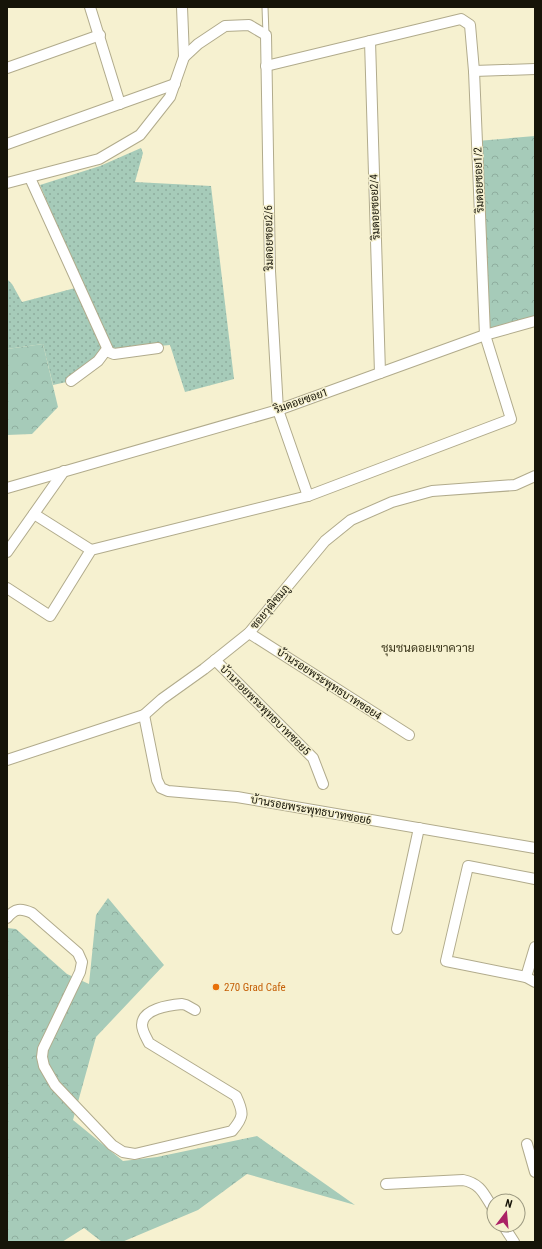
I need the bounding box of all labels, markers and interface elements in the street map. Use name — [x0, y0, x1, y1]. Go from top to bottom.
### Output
street label: ริมดอยซอย1/2 — [471, 147, 487, 214]
street label: ริมดอยซอย2/4 — [367, 173, 383, 241]
street label: ริมดอยซอย2/6 — [262, 205, 276, 272]
street label: ริมดอยซอย1 — [272, 386, 330, 417]
street label: ซอยวุฒิชมภู — [248, 582, 294, 633]
district label: ชุมชนดอยเขาควาย — [381, 641, 475, 657]
street label: บ้านรอยพระพุทธบาทซอย4 — [273, 644, 385, 725]
street label: บ้านรอยพระพุทธบาทซอย5 — [216, 661, 314, 759]
street label: บ้านรอยพระพุทธบาทซอย6 — [249, 792, 373, 829]
place label: 270 Grad Cafe — [224, 981, 286, 994]
marker: 270 Grad Cafe — [211, 982, 221, 992]
north arrow — [486, 1193, 526, 1233]
text: N — [504, 1197, 514, 1211]

